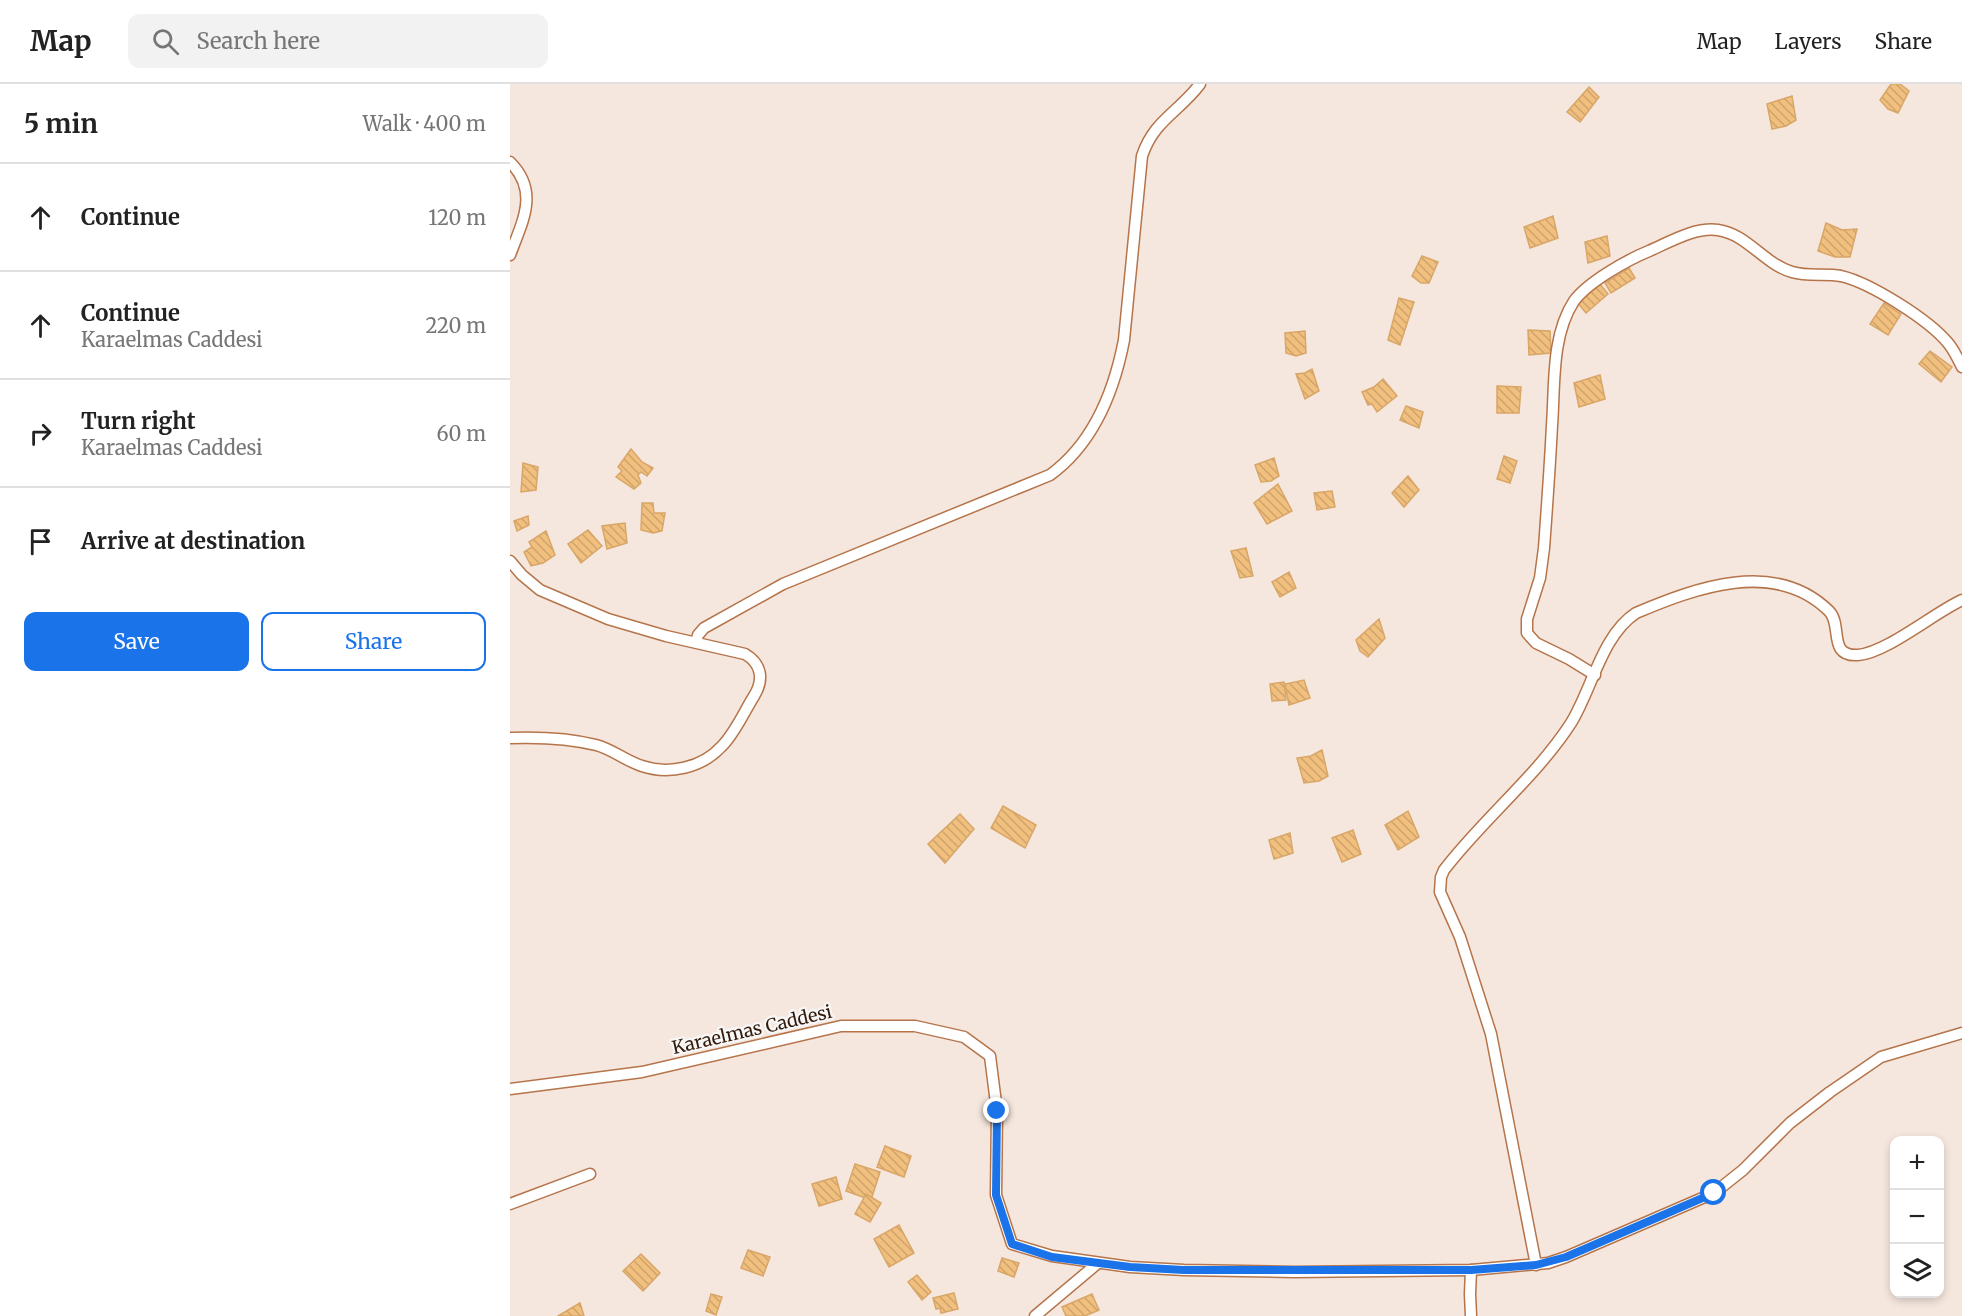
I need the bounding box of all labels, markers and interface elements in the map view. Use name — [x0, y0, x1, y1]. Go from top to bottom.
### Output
search box — [128, 14, 548, 68]
text: Map — [30, 23, 92, 59]
icon: search — [149, 25, 182, 58]
text: Search here — [197, 27, 320, 55]
text: Map — [1697, 28, 1742, 55]
text: Layers — [1775, 28, 1842, 55]
text: Share — [1875, 28, 1932, 55]
text: 5 min — [24, 107, 98, 140]
text: Walk · 400 m — [363, 111, 486, 136]
icon: ahead — [24, 201, 57, 234]
text: Continue — [81, 203, 180, 231]
text: 120 m — [428, 205, 486, 230]
text: Continue — [81, 299, 180, 327]
icon: ahead — [24, 309, 57, 342]
text: 220 m — [426, 313, 486, 338]
text: Karaelmas Caddesi — [81, 327, 263, 352]
text: Turn right — [81, 407, 195, 435]
icon: right — [24, 417, 57, 450]
text: 60 m — [436, 421, 486, 446]
text: Karaelmas Caddesi — [81, 435, 263, 460]
icon: arrive — [24, 525, 57, 558]
text: Arrive at destination — [81, 527, 305, 555]
button: Save — [24, 612, 249, 671]
button: Share — [261, 612, 486, 671]
street label: Karaelmas Caddesi — [670, 1000, 834, 1059]
route end — [983, 1097, 1009, 1123]
map controls — [1890, 1136, 1944, 1298]
button: + — [1890, 1136, 1944, 1190]
route start — [1700, 1179, 1726, 1205]
button: − — [1890, 1190, 1944, 1244]
button: layers — [1890, 1244, 1944, 1298]

